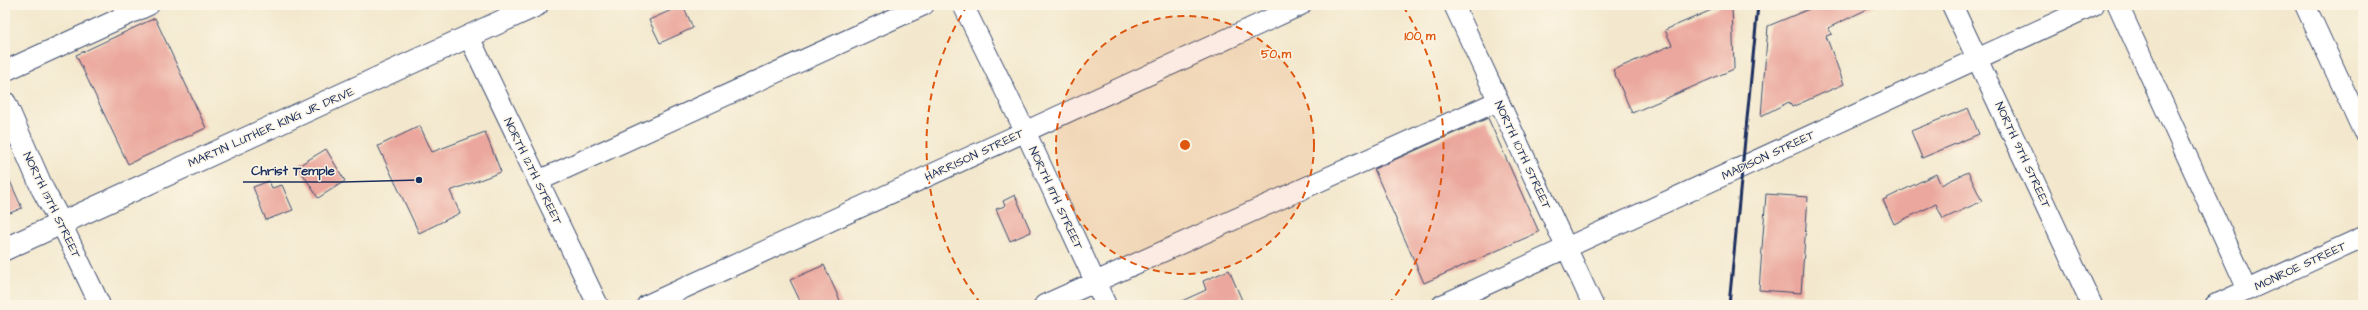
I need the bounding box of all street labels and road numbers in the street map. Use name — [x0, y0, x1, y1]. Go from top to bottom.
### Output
street label: MARTIN LUTHER KING JR DRIVE — [185, 83, 357, 172]
street label: NORTH 10TH STREET — [1490, 98, 1555, 213]
street label: NORTH 9TH STREET — [1990, 99, 2055, 212]
street label: NORTH 12TH STREET — [499, 115, 566, 228]
street label: HARRISON STREET — [922, 125, 1027, 186]
street label: MADISON STREET — [1719, 126, 1818, 184]
street label: NORTH 11TH STREET — [1024, 144, 1087, 253]
street label: NORTH 13TH STREET — [18, 149, 85, 262]
street label: MONROE STREET — [2252, 238, 2349, 295]

